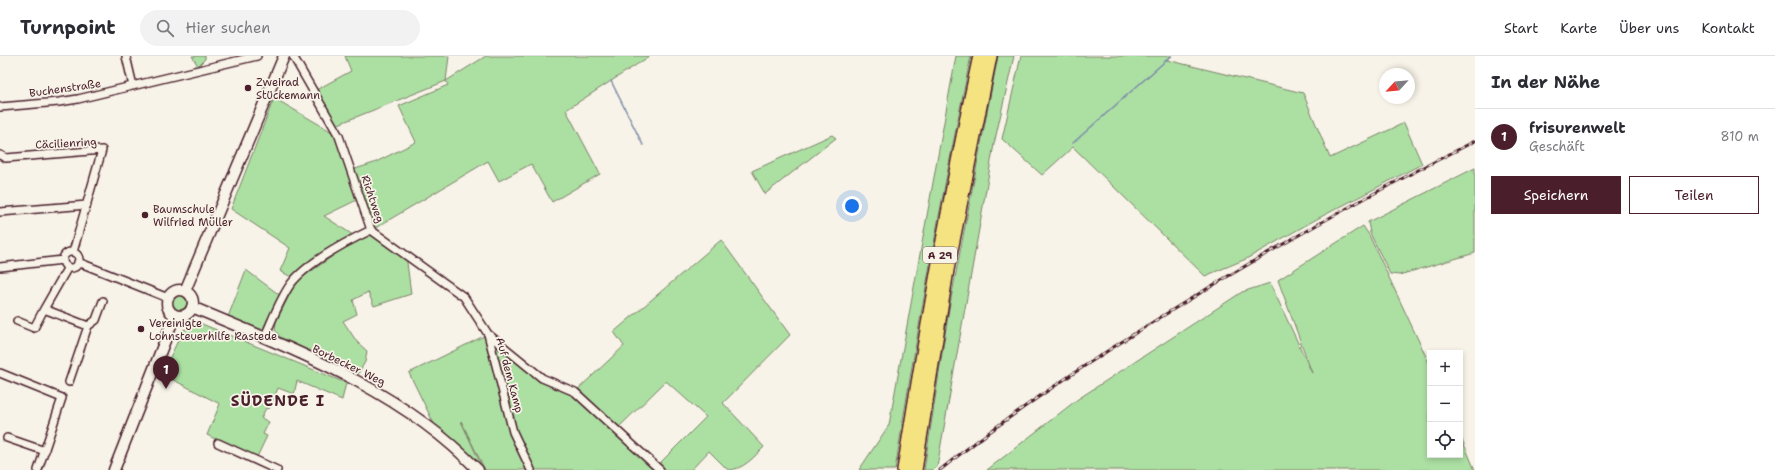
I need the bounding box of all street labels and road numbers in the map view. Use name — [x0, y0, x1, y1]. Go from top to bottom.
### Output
street label: Buchenstraße — [28, 76, 102, 101]
street label: Cäcilienring — [35, 134, 98, 153]
street label: Richtweg — [357, 173, 388, 225]
road number: A 29 — [923, 247, 957, 263]
street label: Auf dem Kamp — [492, 336, 527, 415]
street label: Borbecker Weg — [310, 341, 388, 390]

